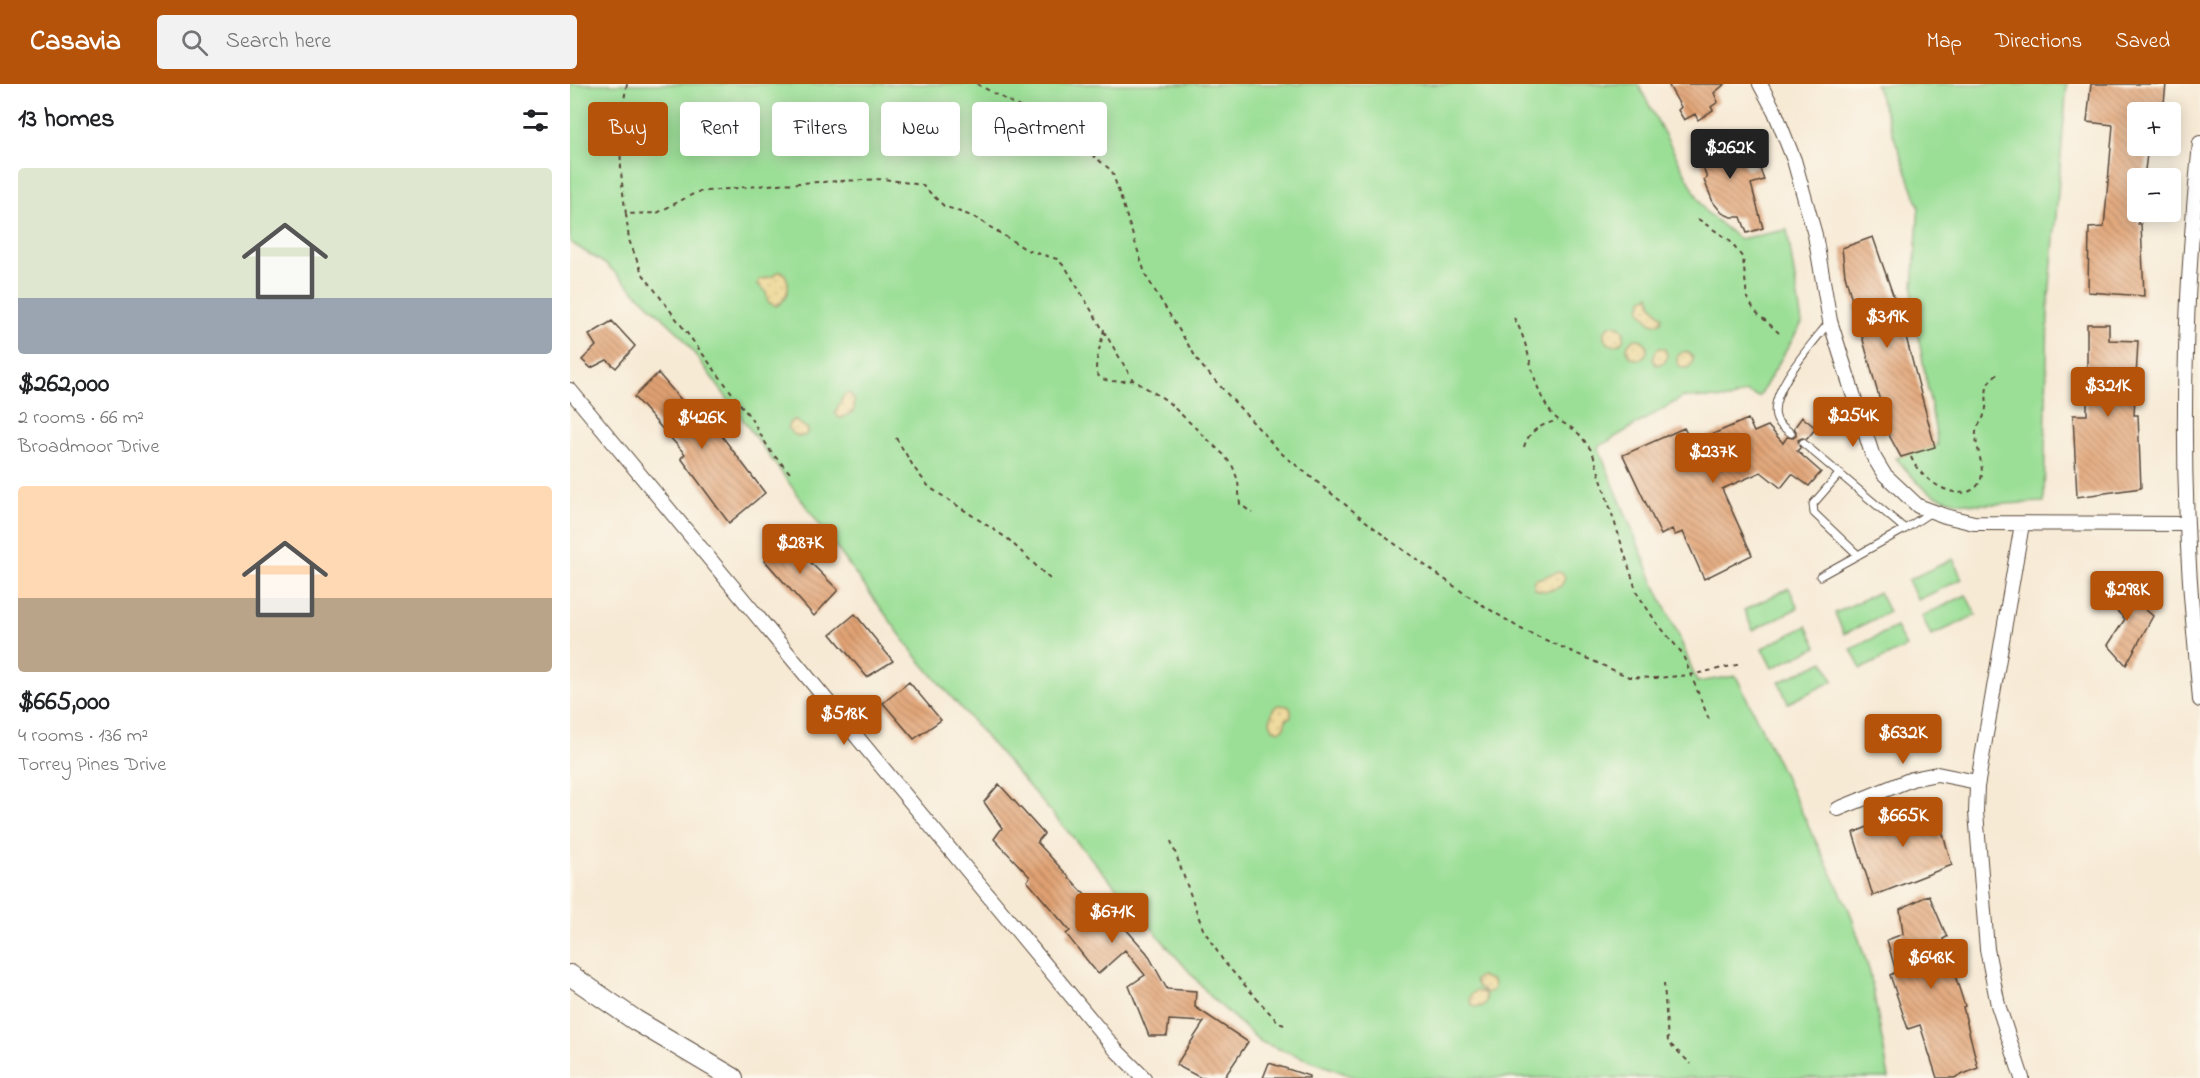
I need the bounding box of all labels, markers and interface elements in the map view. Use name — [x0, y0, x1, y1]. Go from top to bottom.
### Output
search box — [157, 15, 577, 69]
text: Casavia — [30, 22, 121, 63]
icon: search — [178, 26, 211, 59]
text: Search here — [226, 26, 331, 58]
text: Map — [1926, 27, 1962, 57]
text: Directions — [1995, 27, 2082, 57]
text: Saved — [2115, 27, 2170, 57]
text: 13 homes — [18, 101, 114, 139]
chip: Buy — [588, 102, 668, 156]
chip: Rent — [680, 102, 760, 156]
chip: Filters — [772, 102, 869, 156]
chip: New — [881, 102, 960, 156]
chip: Apartment — [972, 102, 1107, 156]
map controls — [2127, 102, 2181, 222]
button: + — [2127, 102, 2181, 156]
icon: filters — [519, 104, 552, 137]
pin: $262K — [1688, 129, 1772, 180]
text: $262K — [1705, 134, 1755, 163]
button: − — [2127, 168, 2181, 222]
icon: home — [231, 207, 339, 315]
pin: $319K — [1845, 298, 1929, 349]
text: $319K — [1866, 303, 1908, 332]
text: $262,000 — [18, 366, 109, 404]
pin: $321K — [2066, 367, 2150, 418]
text: $321K — [2085, 372, 2131, 401]
pin: $254K — [1811, 397, 1895, 448]
pin: $426K — [660, 399, 744, 450]
text: $254K — [1827, 402, 1879, 431]
text: 2 rooms · 66 m² — [18, 404, 144, 433]
text: $426K — [678, 404, 726, 433]
text: Broadmoor Drive — [18, 433, 159, 462]
pin: $237K — [1671, 433, 1755, 484]
text: $237K — [1689, 438, 1737, 467]
pin: $287K — [758, 524, 842, 575]
icon: home — [231, 525, 339, 633]
text: $287K — [776, 529, 824, 558]
pin: $298K — [2085, 571, 2169, 622]
text: $298K — [2104, 576, 2150, 605]
text: $665,000 — [18, 684, 110, 722]
pin: $518K — [802, 695, 886, 746]
text: $518K — [820, 700, 868, 729]
pin: $632K — [1861, 714, 1945, 765]
text: $632K — [1879, 719, 1927, 748]
text: 4 rooms · 136 m² — [18, 722, 148, 751]
text: Torrey Pines Drive — [18, 751, 166, 780]
pin: $665K — [1861, 797, 1945, 848]
text: $665K — [1878, 802, 1928, 831]
pin: $671K — [1070, 893, 1154, 944]
text: $671K — [1089, 898, 1135, 927]
pin: $648K — [1889, 939, 1973, 990]
text: $648K — [1908, 944, 1954, 973]

